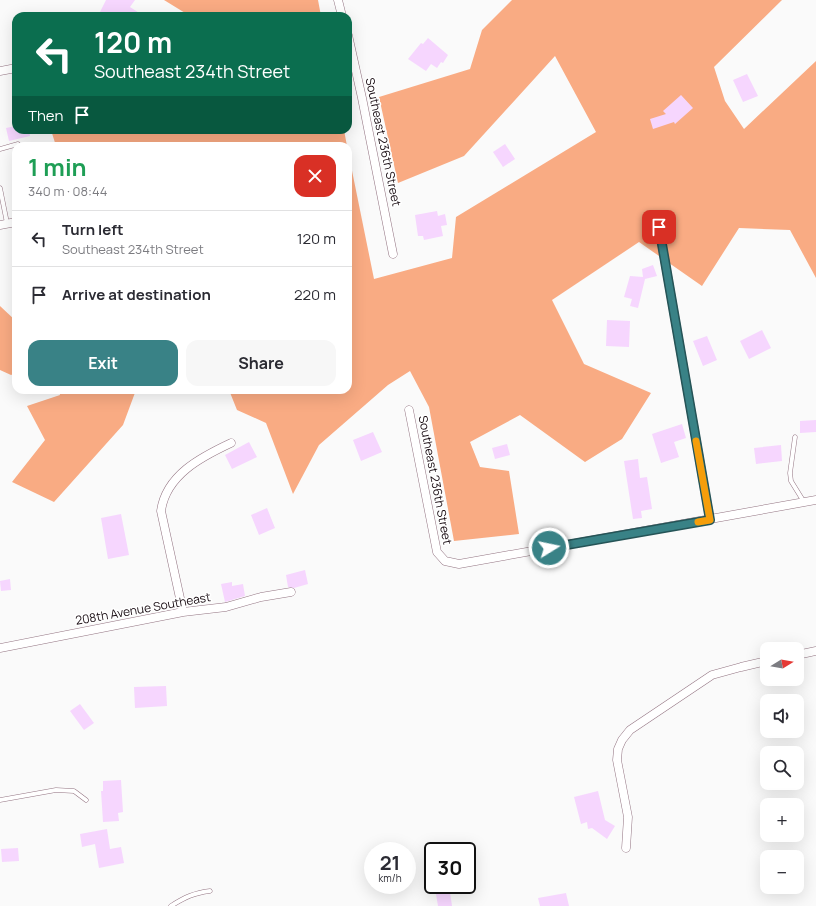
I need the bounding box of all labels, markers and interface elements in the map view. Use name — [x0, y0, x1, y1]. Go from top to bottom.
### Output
text: 120 m — [94, 23, 172, 61]
icon: left — [28, 28, 80, 80]
text: Southeast 234th Street — [94, 59, 290, 83]
street label: Southeast 236th Street — [362, 76, 405, 208]
icon: arrive — [71, 104, 93, 126]
text: Then — [28, 105, 63, 126]
text: 1 min — [28, 150, 87, 183]
button: close — [294, 155, 336, 197]
text: 340 m · 08:44 — [28, 182, 107, 200]
pin — [642, 210, 676, 244]
icon: arrive — [648, 216, 670, 238]
text: Turn left — [62, 219, 124, 240]
icon: left — [28, 228, 50, 250]
text: 120 m — [297, 228, 336, 249]
text: Southeast 234th Street — [62, 240, 204, 258]
icon: arrive — [28, 284, 50, 306]
text: Arrive at destination — [62, 284, 211, 305]
text: 220 m — [294, 284, 336, 305]
button: Exit — [28, 340, 178, 386]
button: Share — [186, 340, 336, 386]
street label: Southeast 236th Street — [415, 414, 456, 546]
position arrow — [528, 527, 570, 569]
street label: 208th Avenue Southeast — [74, 588, 212, 629]
north arrow — [760, 642, 804, 686]
map controls — [760, 642, 804, 894]
button: sound — [760, 694, 804, 738]
button: search — [760, 746, 804, 790]
button: + — [760, 798, 804, 842]
speed limit sign: 30 — [424, 842, 476, 894]
text: 21 — [380, 849, 400, 876]
button: − — [760, 850, 804, 894]
text: km/h — [378, 871, 402, 885]

